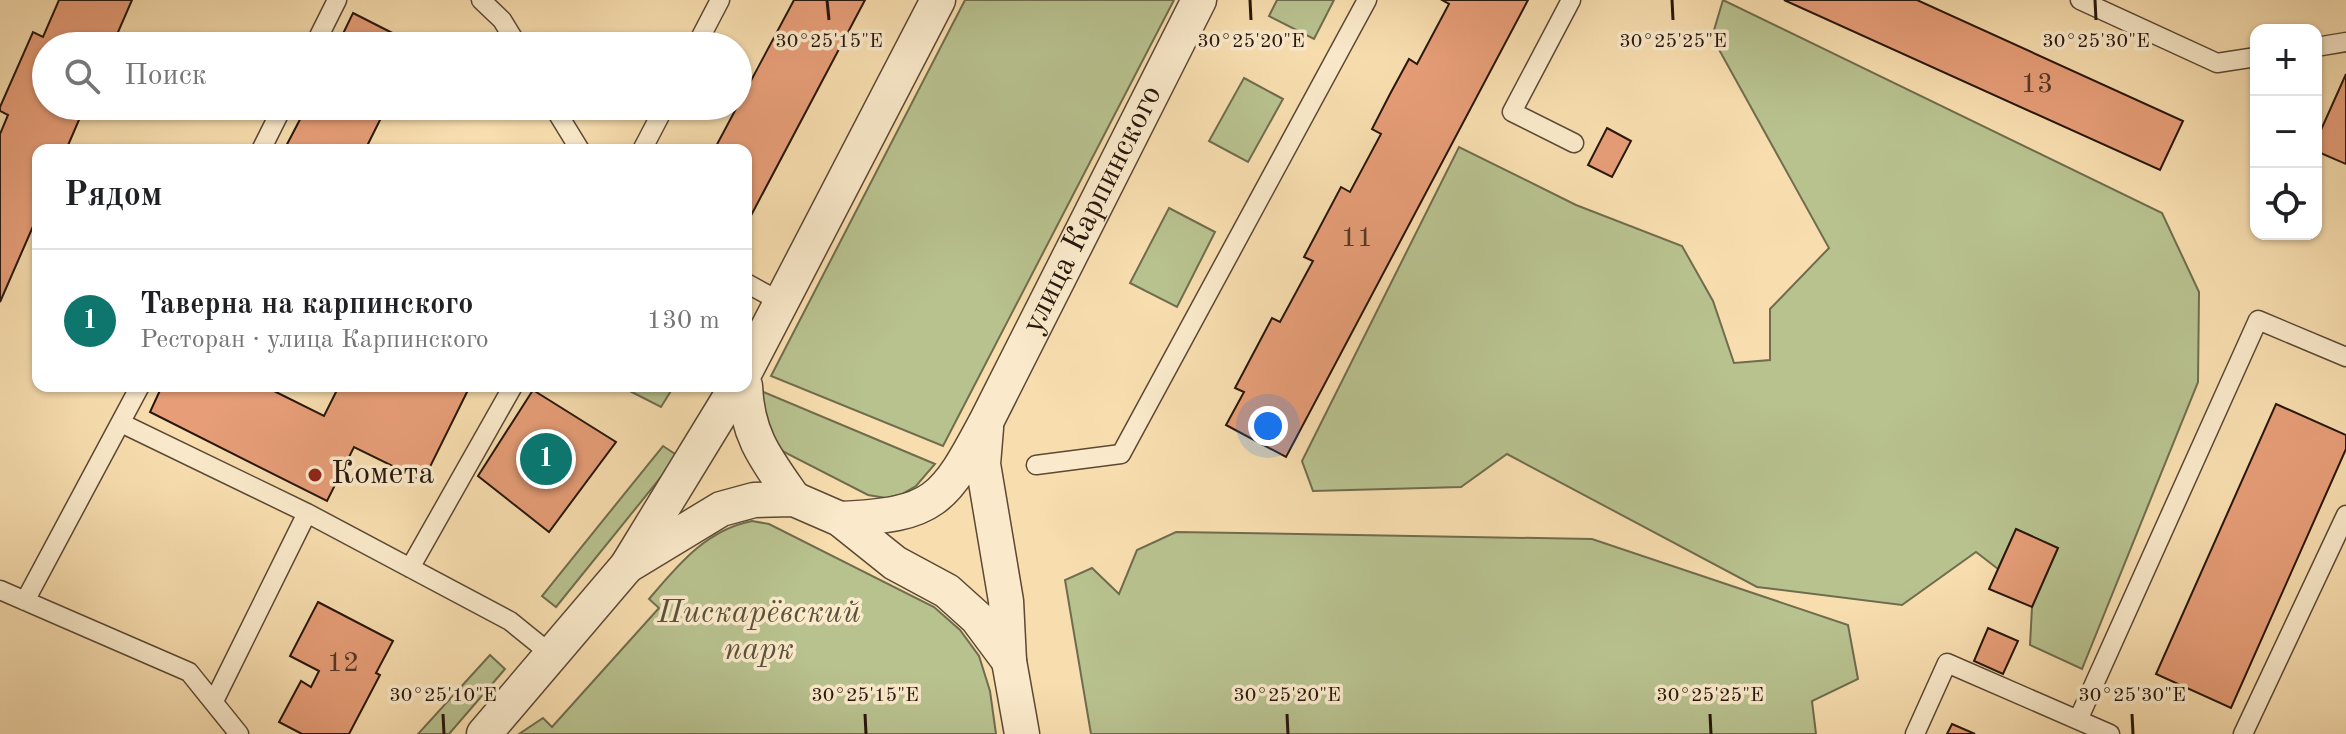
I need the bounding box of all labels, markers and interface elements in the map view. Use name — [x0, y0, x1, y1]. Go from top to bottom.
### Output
map controls — [2250, 24, 2322, 240]
button: + — [2250, 24, 2322, 96]
search box — [32, 32, 752, 120]
text: 30°25'15"E — [775, 32, 883, 52]
text: 30°25'20"E — [1197, 32, 1305, 52]
text: 30°25'25"E — [1619, 32, 1727, 52]
text: 30°25'30"E — [2042, 32, 2150, 52]
icon: search — [60, 54, 104, 98]
text: Поиск — [124, 61, 207, 91]
house number: 13 — [2021, 71, 2053, 99]
street label: улица Карпинского — [1017, 81, 1169, 339]
button: − — [2250, 96, 2322, 168]
button: locate — [2250, 168, 2322, 240]
text: Рядом — [64, 179, 163, 213]
house number: 11 — [1341, 225, 1373, 253]
text: Таверна на карпинского — [140, 290, 473, 320]
text: 1 — [82, 308, 98, 334]
text: 130 m — [647, 308, 720, 334]
text: Ресторан · улица Карпинского — [140, 327, 489, 353]
your location — [1248, 406, 1288, 446]
pin: 1 — [520, 429, 572, 489]
place label: Комета — [331, 459, 434, 491]
marker: Комета — [306, 466, 324, 484]
park label: Пискарёвский парк — [656, 598, 861, 667]
house number: 12 — [327, 650, 359, 678]
text: 30°25'10"E — [389, 686, 497, 706]
text: 30°25'15"E — [811, 686, 919, 706]
text: 30°25'20"E — [1233, 686, 1341, 706]
text: 30°25'25"E — [1656, 686, 1764, 706]
text: 30°25'30"E — [2078, 686, 2186, 706]

